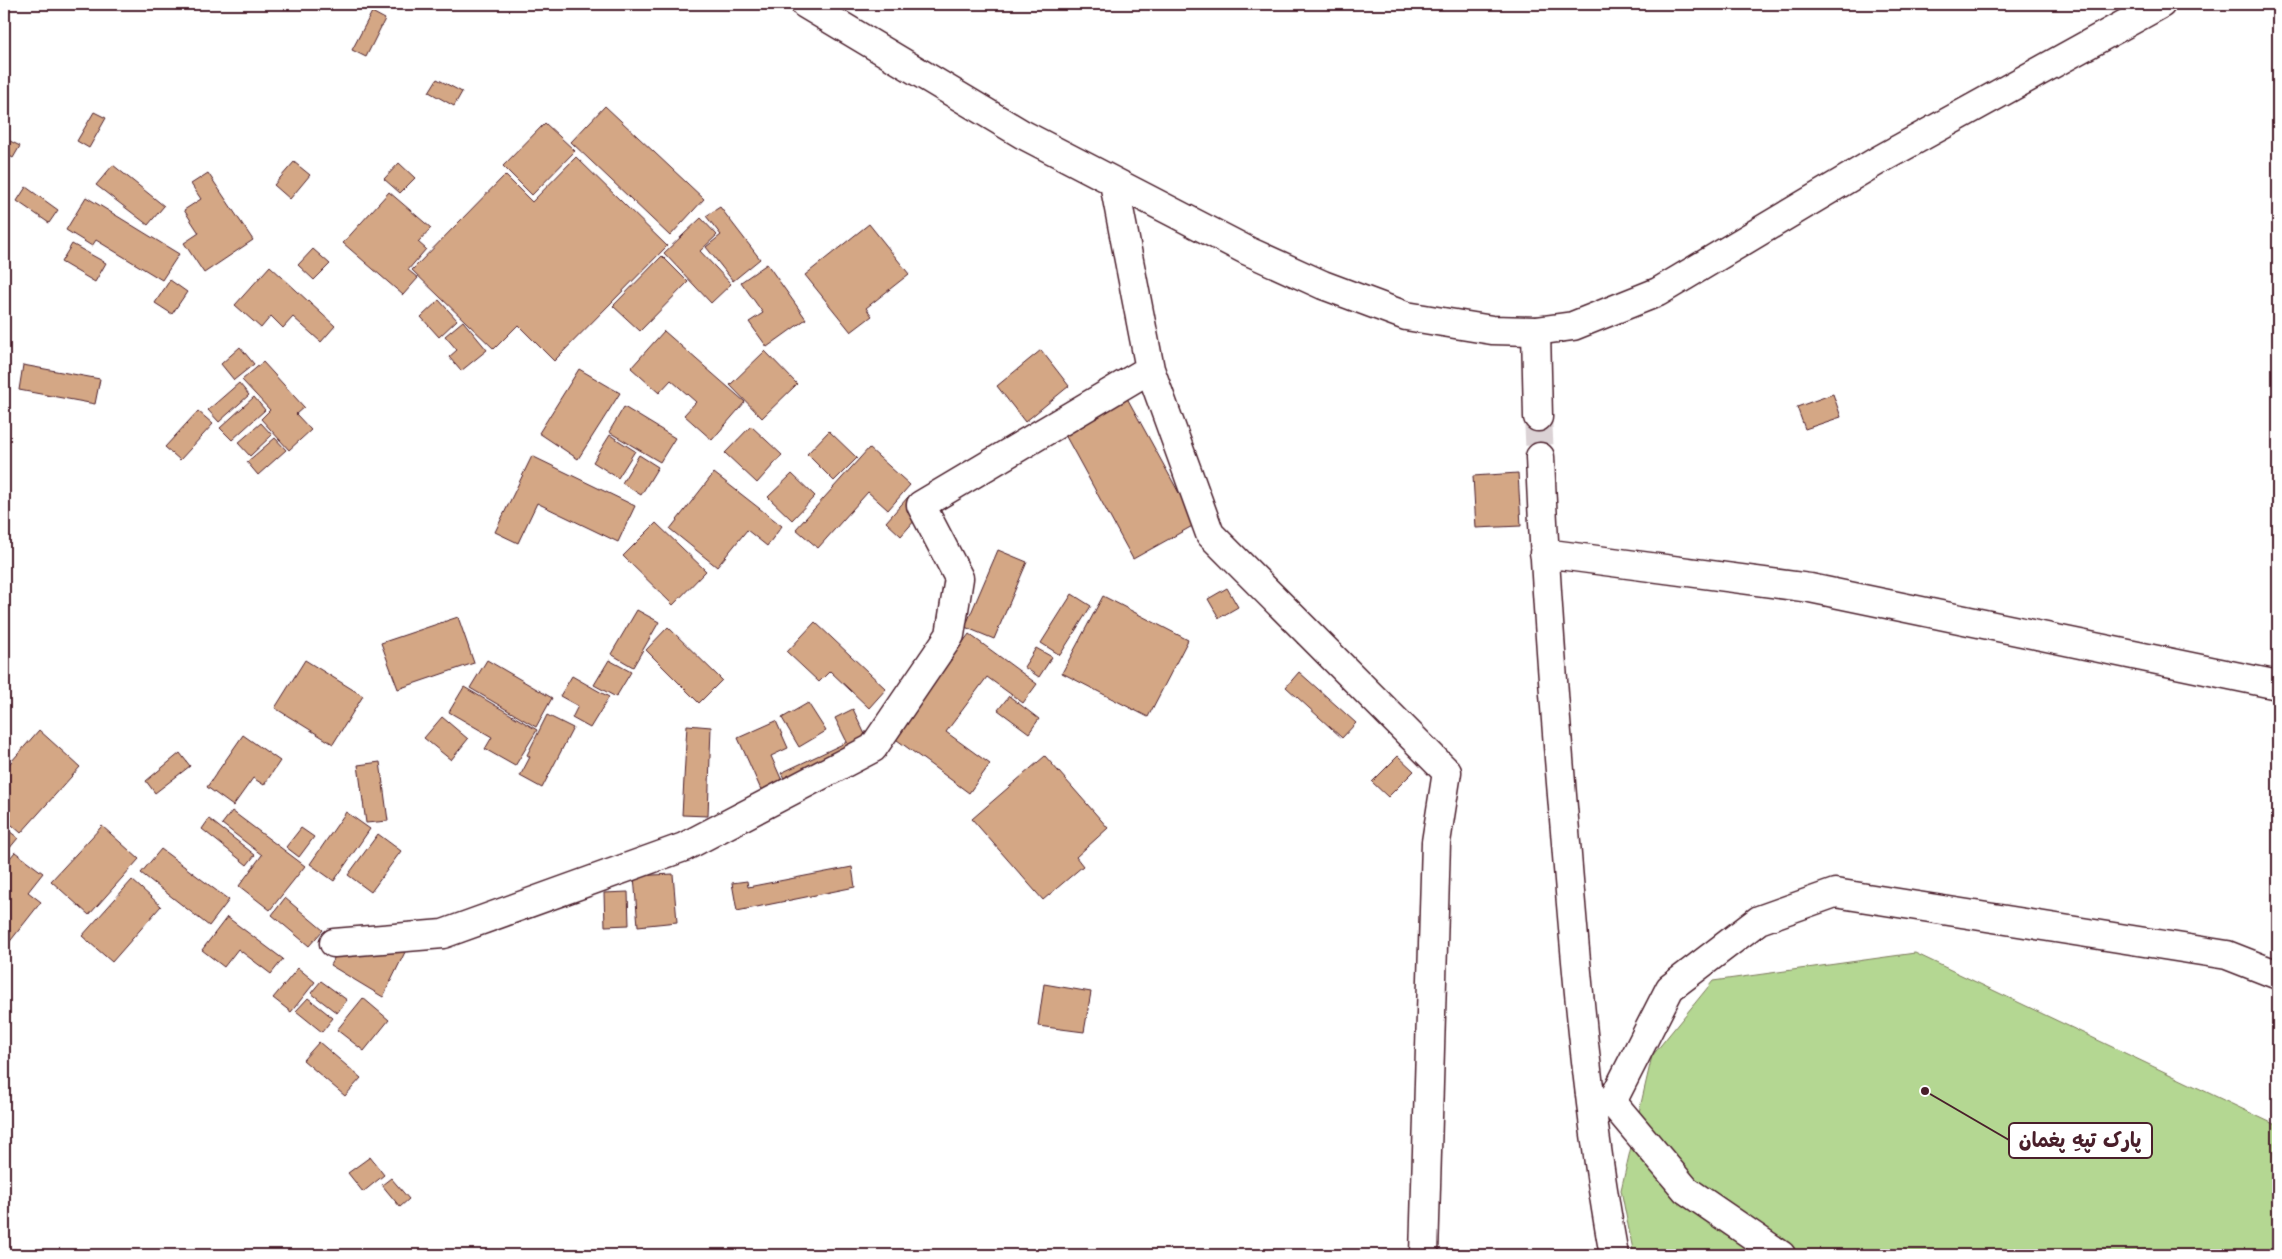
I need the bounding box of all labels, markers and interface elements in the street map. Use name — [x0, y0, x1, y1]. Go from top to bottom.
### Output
callout: پارک تپهِ پغمان — [2009, 1123, 2152, 1158]
text: پارک تپهِ پغمان — [2019, 1127, 2142, 1153]

